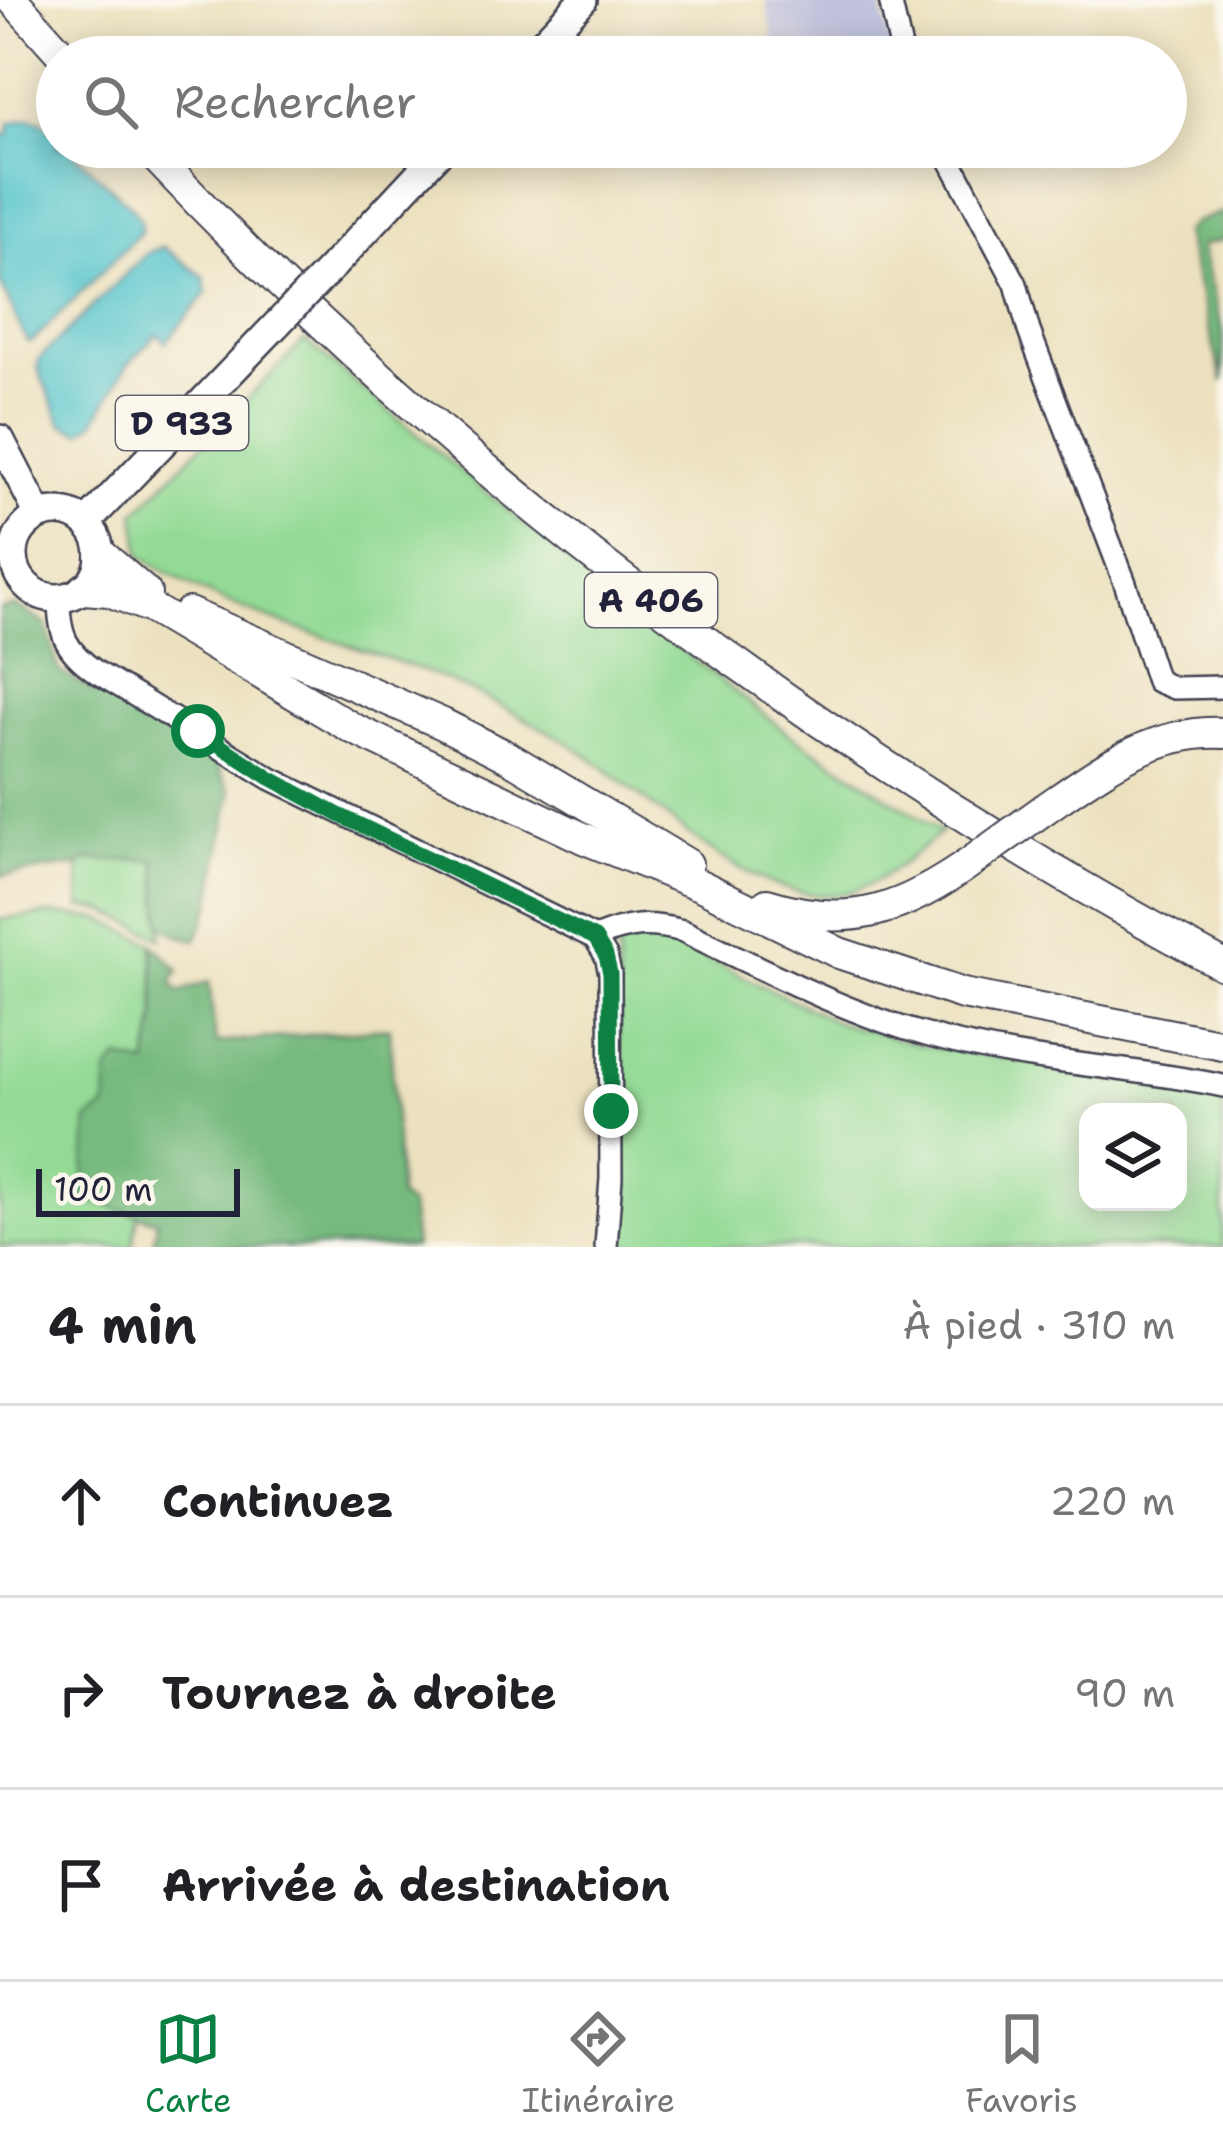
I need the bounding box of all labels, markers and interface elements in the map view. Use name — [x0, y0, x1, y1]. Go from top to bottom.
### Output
search box — [36, 36, 1187, 168]
icon: search — [78, 69, 144, 135]
text: Rechercher — [174, 72, 417, 132]
road number: D 933 — [116, 396, 248, 450]
road number: A 406 — [585, 573, 717, 627]
route start — [171, 704, 225, 758]
route end — [584, 1084, 638, 1138]
map controls — [1079, 1103, 1187, 1211]
button: layers — [1079, 1103, 1187, 1211]
scale bar — [36, 1163, 240, 1216]
text: 100 m — [54, 1167, 153, 1212]
text: 4 min — [48, 1291, 197, 1359]
text: À pied · 310 m — [903, 1299, 1175, 1351]
icon: ahead — [48, 1468, 114, 1534]
text: Continuez — [162, 1471, 394, 1531]
text: 220 m — [1049, 1475, 1175, 1527]
icon: right — [48, 1660, 114, 1726]
text: Tournez à droite — [162, 1663, 557, 1723]
text: 90 m — [1074, 1667, 1175, 1719]
icon: arrive — [48, 1852, 114, 1918]
text: Arrivée à destination — [162, 1855, 670, 1915]
tab: Carte — [145, 2006, 232, 2123]
tab: Itinéraire — [522, 2006, 675, 2123]
tab: Favoris — [965, 2006, 1078, 2123]

